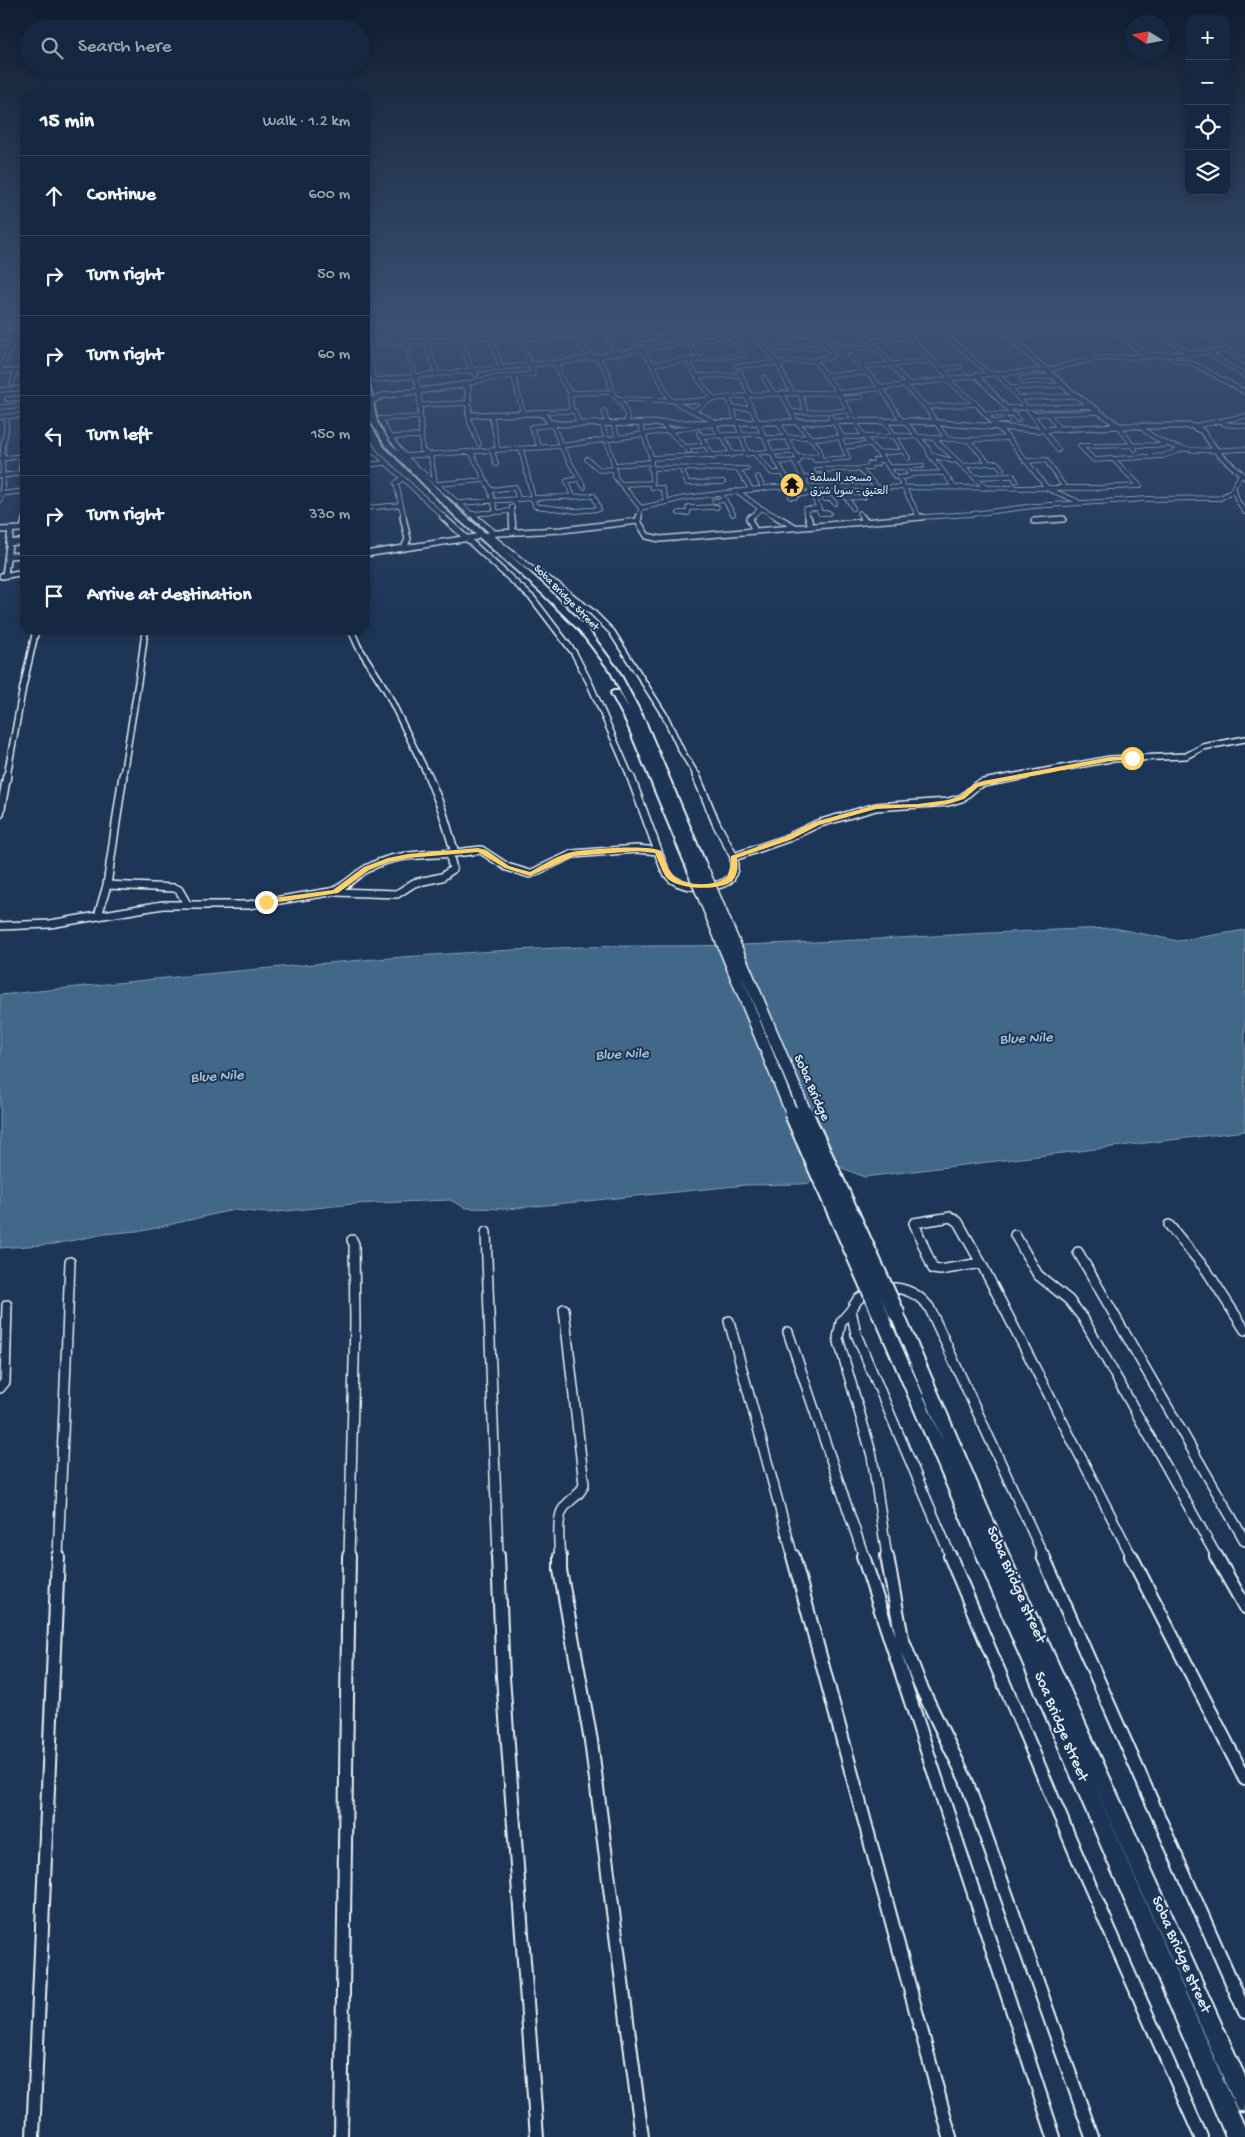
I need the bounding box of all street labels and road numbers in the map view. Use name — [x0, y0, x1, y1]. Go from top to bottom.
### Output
street label: Soba Bridge Street — [531, 563, 602, 634]
street label: Soba Bridge — [789, 1052, 833, 1124]
street label: Soba Bridge street — [981, 1524, 1050, 1648]
street label: Soa Bridge street — [1028, 1669, 1092, 1786]
street label: Soba Bridge street — [1146, 1894, 1215, 2018]

